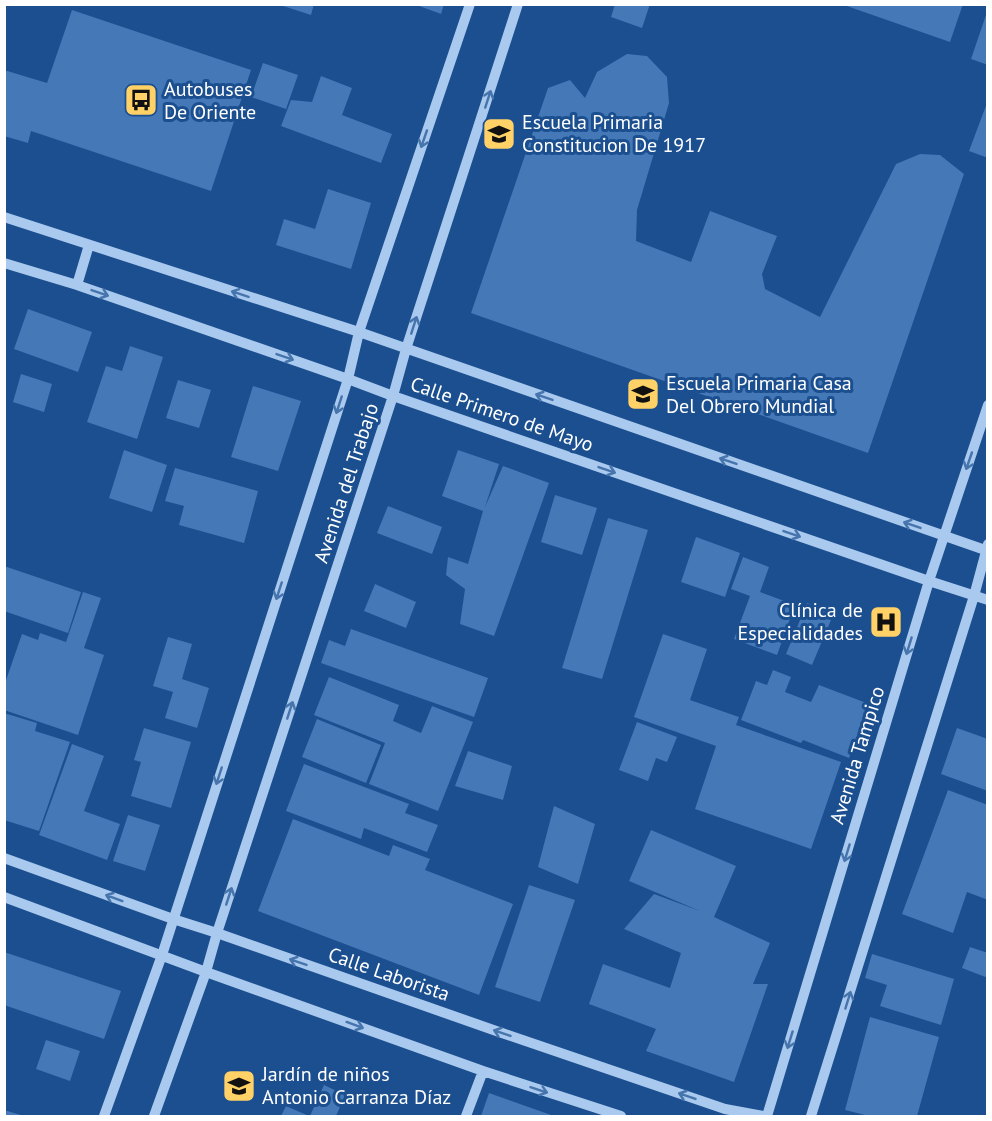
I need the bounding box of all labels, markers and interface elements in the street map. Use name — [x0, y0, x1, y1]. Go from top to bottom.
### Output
place label: Autobuses De Oriente — [164, 76, 256, 125]
bus stop icon: Autobuses De Oriente — [123, 82, 159, 118]
one-way arrow — [483, 90, 494, 109]
place label: Escuela Primaria Constitucion De 1917 — [522, 109, 706, 158]
school or university icon: Escuela Primaria Constitucion De 1917 — [481, 116, 517, 152]
one-way arrow — [418, 130, 429, 149]
one-way arrow — [90, 288, 109, 299]
one-way arrow — [231, 288, 250, 299]
one-way arrow — [410, 316, 421, 335]
one-way arrow — [275, 352, 294, 363]
street label: Calle Primero de Mayo — [407, 370, 597, 458]
place label: Escuela Primaria Casa Del Obrero Mundial — [666, 370, 852, 419]
school or university icon: Escuela Primaria Casa Del Obrero Mundial — [625, 376, 661, 412]
one-way arrow — [535, 391, 554, 402]
one-way arrow — [333, 395, 344, 414]
street label: Avenida del Trabajo — [308, 400, 384, 566]
one-way arrow — [962, 451, 973, 470]
one-way arrow — [719, 455, 738, 466]
one-way arrow — [597, 465, 616, 476]
one-way arrow — [903, 519, 922, 530]
one-way arrow — [782, 529, 801, 540]
one-way arrow — [273, 581, 284, 600]
place label: Clínica de Especialidades — [738, 597, 863, 646]
hospital icon: Clínica de Especialidades — [868, 604, 904, 640]
one-way arrow — [903, 636, 914, 655]
street label: Avenida Tampico — [824, 683, 890, 827]
one-way arrow — [285, 701, 296, 720]
one-way arrow — [213, 766, 224, 785]
one-way arrow — [841, 843, 852, 862]
one-way arrow — [224, 886, 235, 905]
one-way arrow — [105, 892, 124, 903]
street label: Calle Laborista — [325, 941, 453, 1007]
one-way arrow — [289, 955, 308, 966]
one-way arrow — [843, 991, 854, 1010]
one-way arrow — [345, 1021, 364, 1032]
one-way arrow — [493, 1027, 512, 1038]
one-way arrow — [784, 1030, 795, 1049]
place label: Jardín de niños Antonio Carranza Díaz — [261, 1061, 451, 1110]
school or university icon: Jardín de niños Antonio Carranza Díaz — [221, 1068, 257, 1104]
one-way arrow — [529, 1085, 548, 1096]
one-way arrow — [678, 1089, 697, 1100]

